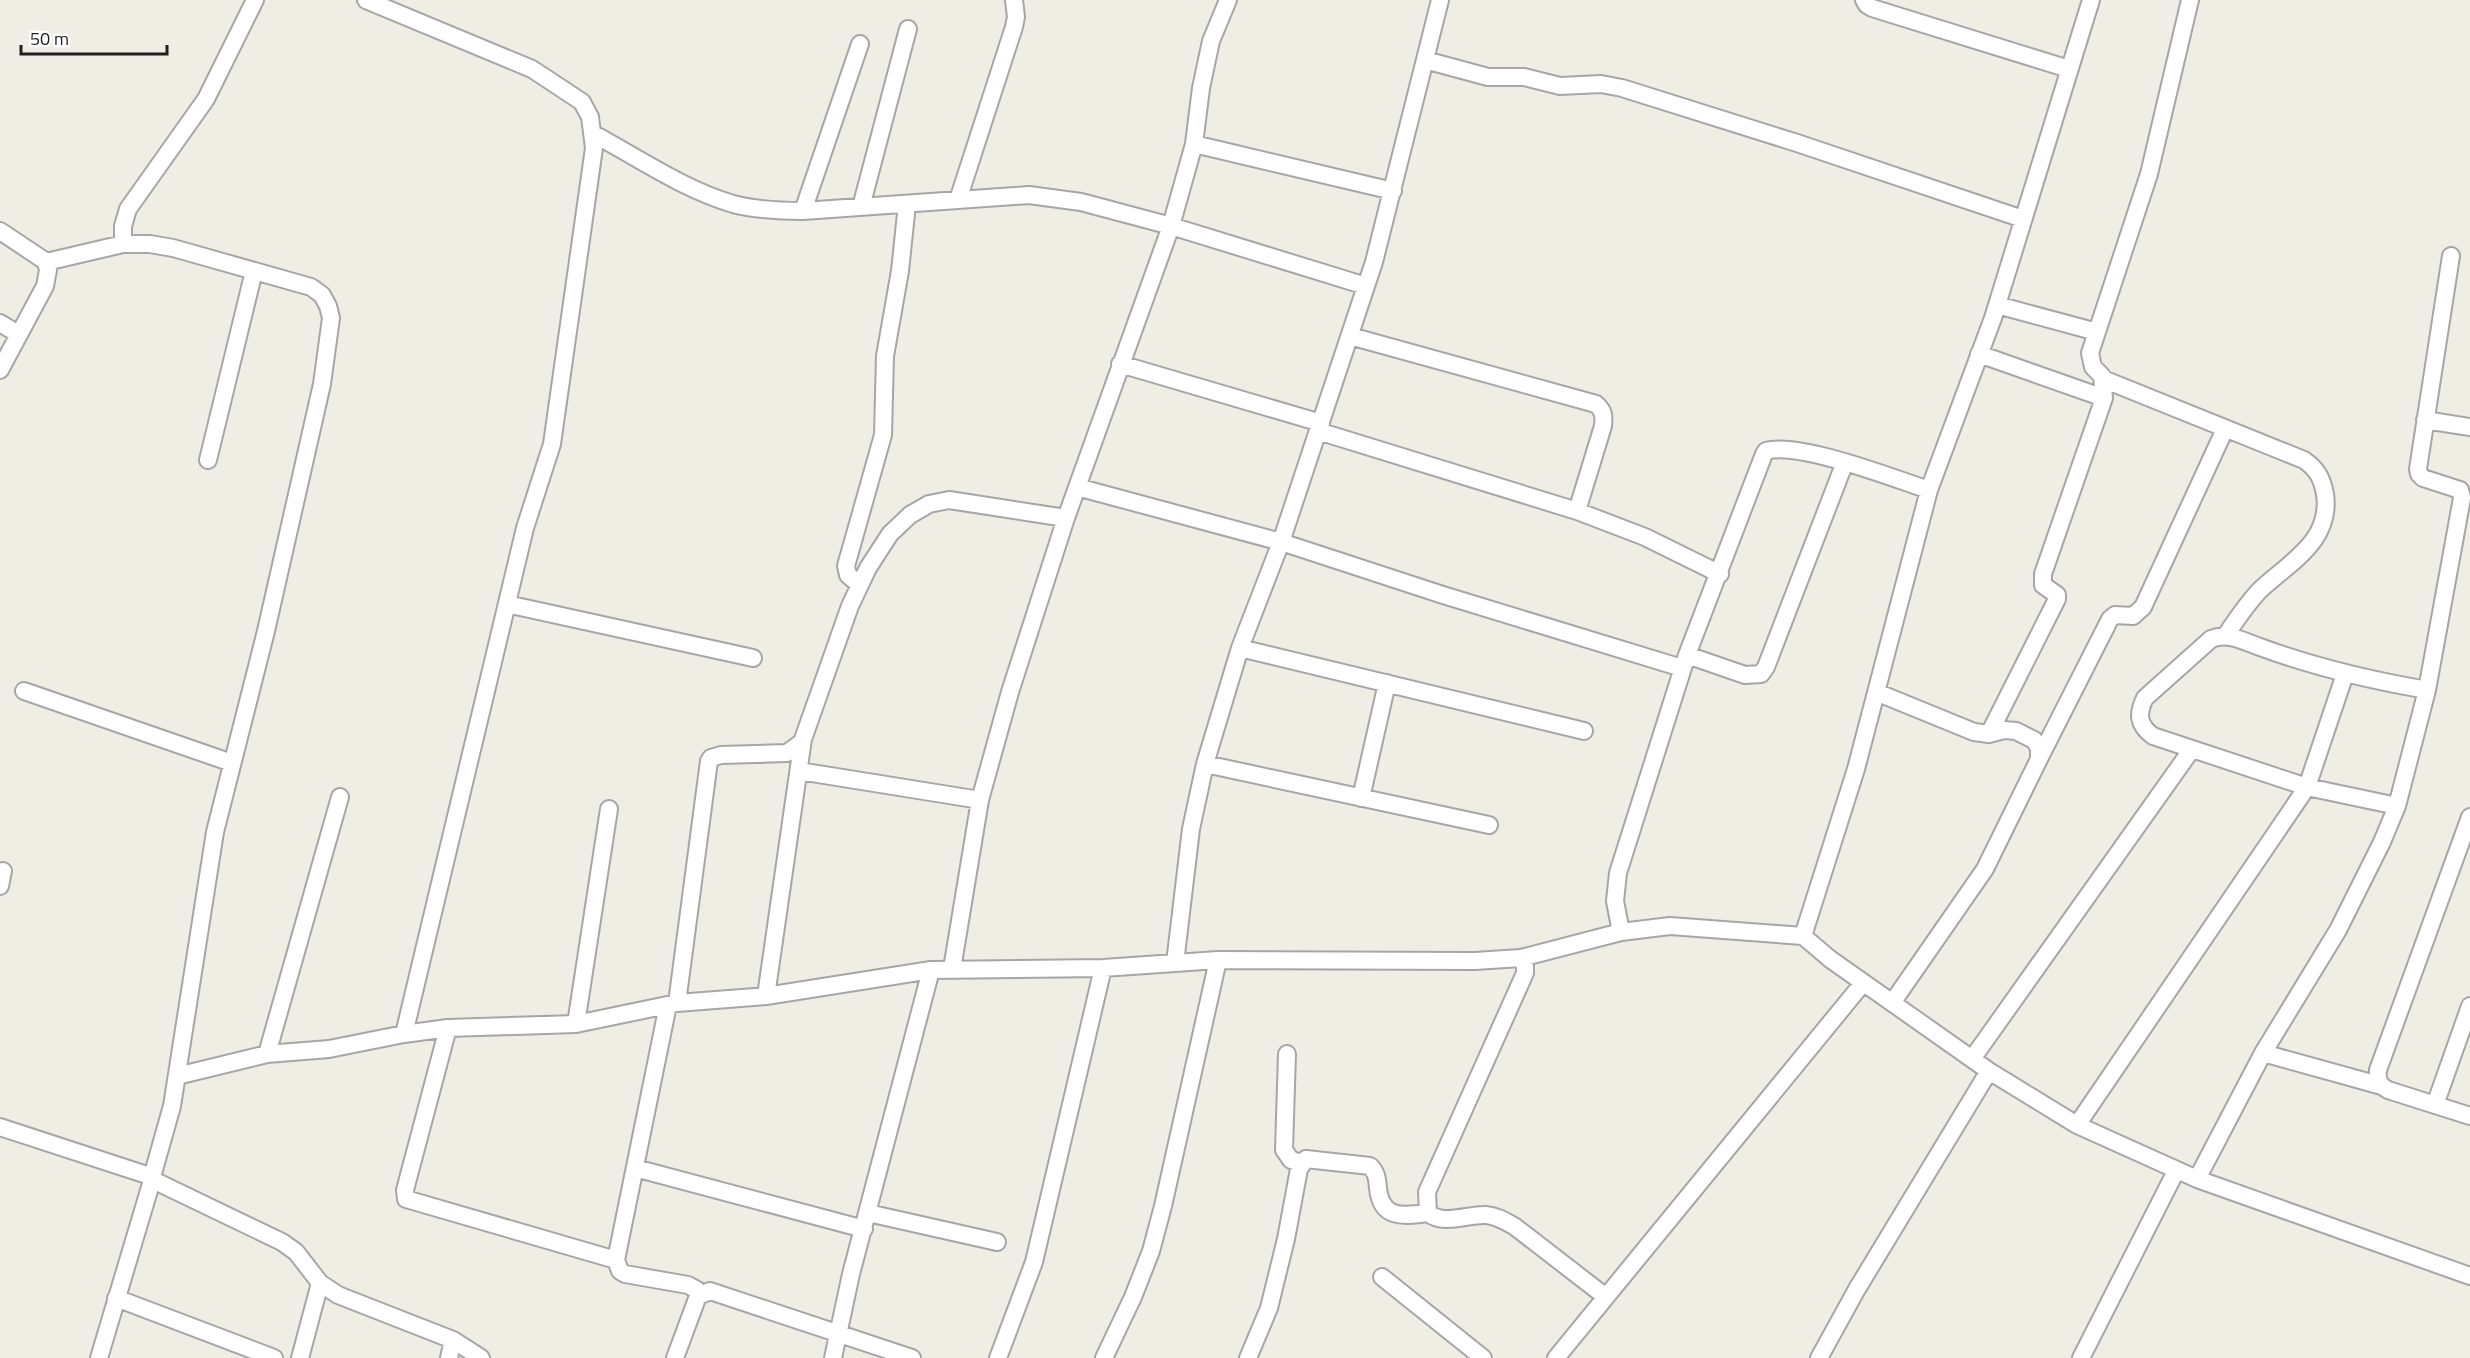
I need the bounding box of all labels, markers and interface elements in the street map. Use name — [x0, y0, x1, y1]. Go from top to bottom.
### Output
scale bar — [21, 18, 166, 56]
text: 50 m — [30, 25, 69, 52]

